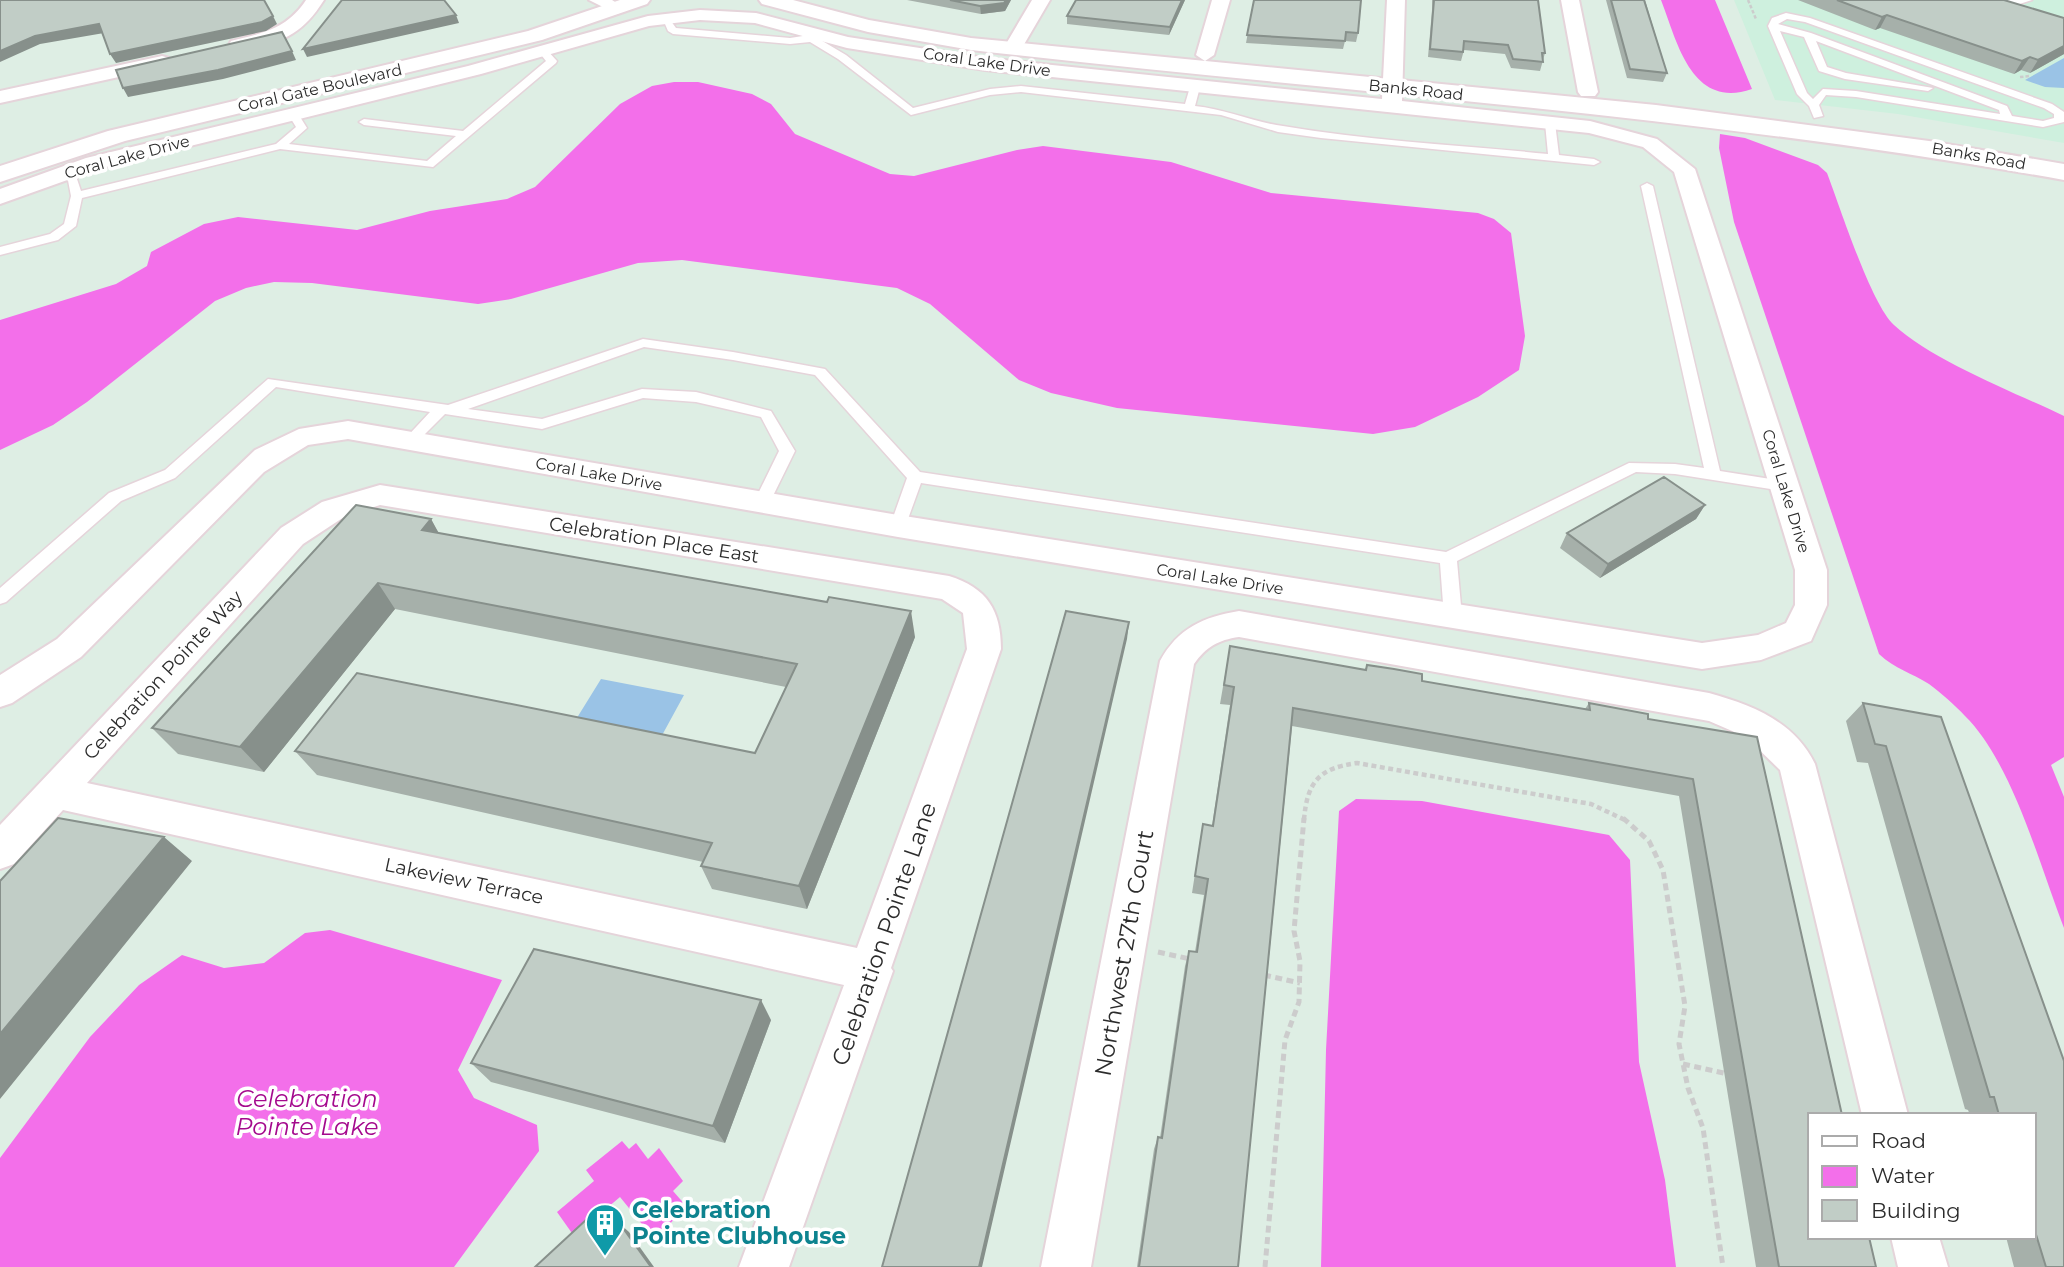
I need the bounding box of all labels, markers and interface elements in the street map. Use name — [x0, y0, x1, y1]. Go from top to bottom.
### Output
street label: Coral Lake Drive — [922, 44, 1052, 80]
street label: Coral Gate Boulevard — [236, 60, 404, 116]
street label: Banks Road — [1368, 76, 1464, 104]
street label: Coral Lake Drive — [62, 131, 192, 183]
street label: Banks Road — [1930, 138, 2028, 174]
street label: Coral Lake Drive — [1758, 427, 1814, 555]
street label: Coral Lake Drive — [534, 453, 664, 495]
street label: Celebration Place East — [547, 512, 761, 568]
street label: Coral Lake Drive — [1155, 560, 1285, 598]
street label: Celebration Pointe Way — [79, 585, 248, 764]
street label: Celebration Pointe Lane — [826, 799, 942, 1069]
street label: Northwest 27th Court — [1089, 828, 1159, 1078]
street label: Lakeview Terrace — [382, 853, 546, 909]
water label: Celebration Pointe Lake — [235, 1084, 379, 1141]
legend — [1808, 1113, 2036, 1239]
text: Road — [1871, 1128, 1926, 1153]
text: Water — [1871, 1163, 1935, 1188]
place label: Celebration Pointe Clubhouse — [632, 1196, 846, 1250]
text: Building — [1871, 1198, 1961, 1223]
building icon: Celebration Pointe Clubhouse — [584, 1202, 626, 1257]

